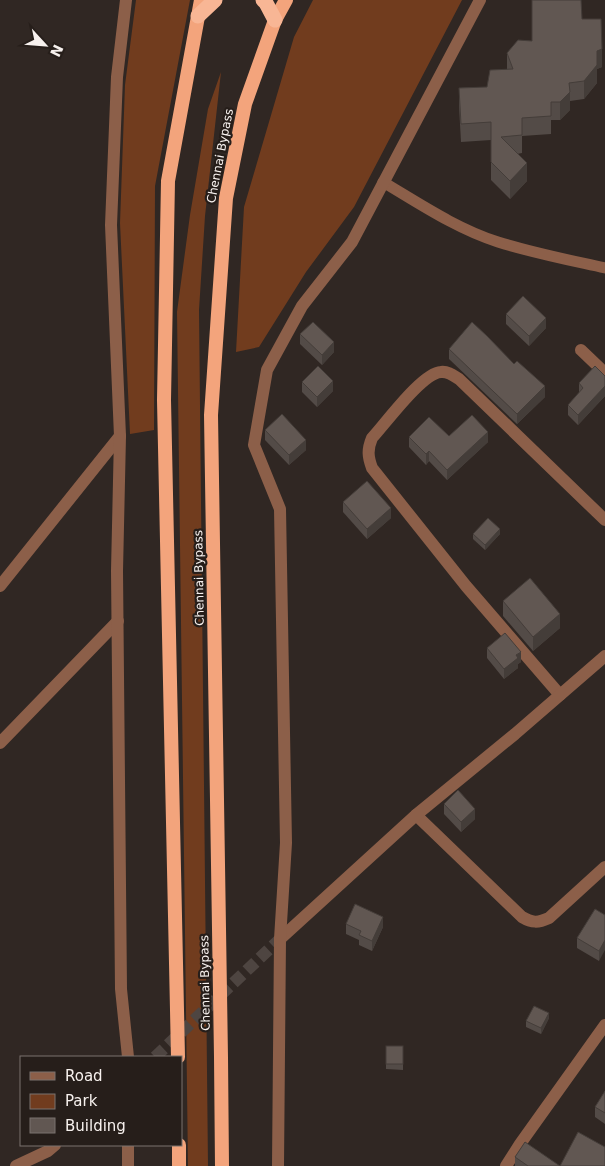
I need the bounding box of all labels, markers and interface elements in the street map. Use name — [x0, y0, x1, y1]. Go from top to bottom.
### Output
north arrow — [20, 20, 70, 70]
text: N — [47, 42, 66, 59]
street label: Chennai Bypass — [204, 108, 236, 204]
street label: Chennai Bypass — [191, 530, 207, 626]
street label: Chennai Bypass — [197, 935, 213, 1031]
legend — [20, 1056, 182, 1146]
text: Road — [65, 1067, 103, 1085]
text: Park — [65, 1092, 98, 1110]
text: Building — [65, 1117, 126, 1135]

